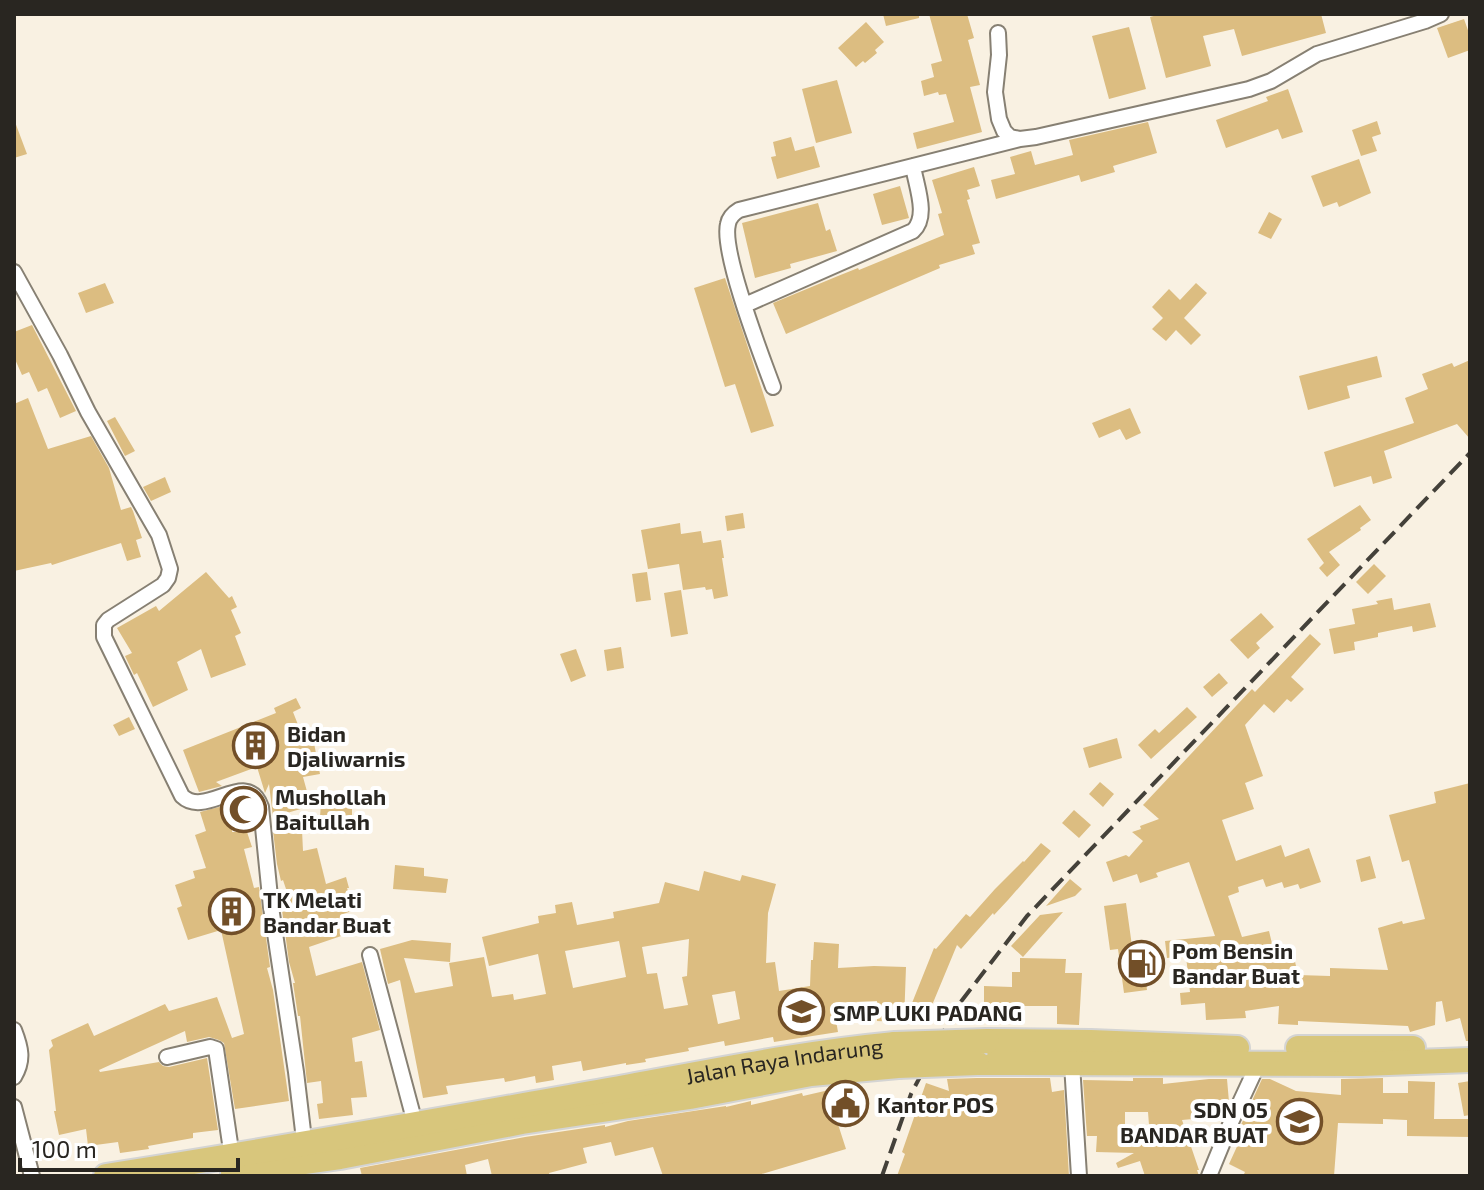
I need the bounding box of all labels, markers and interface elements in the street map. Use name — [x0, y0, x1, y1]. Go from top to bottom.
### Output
place label: Bidan Djaliwarnis — [287, 720, 405, 771]
building icon: Bidan Djaliwarnis — [232, 722, 280, 770]
place label: Mushollah Baitullah — [275, 783, 386, 834]
mosque icon: Mushollah Baitullah — [220, 785, 268, 833]
place label: TK Melati Bandar Buat — [263, 886, 391, 937]
building icon: TK Melati Bandar Buat — [208, 888, 256, 936]
place label: Pom Bensin Bandar Buat — [1172, 937, 1300, 988]
fuel station icon: Pom Bensin Bandar Buat — [1117, 939, 1165, 987]
school or university icon: SMP LUKI PADANG — [778, 988, 826, 1036]
place label: SMP LUKI PADANG — [833, 999, 1022, 1025]
street label: Jalan Raya Indarung — [683, 1032, 884, 1089]
public building icon: Kantor POS — [822, 1080, 870, 1128]
place label: Kantor POS — [877, 1091, 994, 1117]
place label: SDN 05 BANDAR BUAT — [1120, 1096, 1268, 1147]
school or university icon: SDN 05 BANDAR BUAT — [1275, 1098, 1323, 1146]
scale bar — [20, 1122, 238, 1172]
text: 100 m — [32, 1134, 97, 1163]

